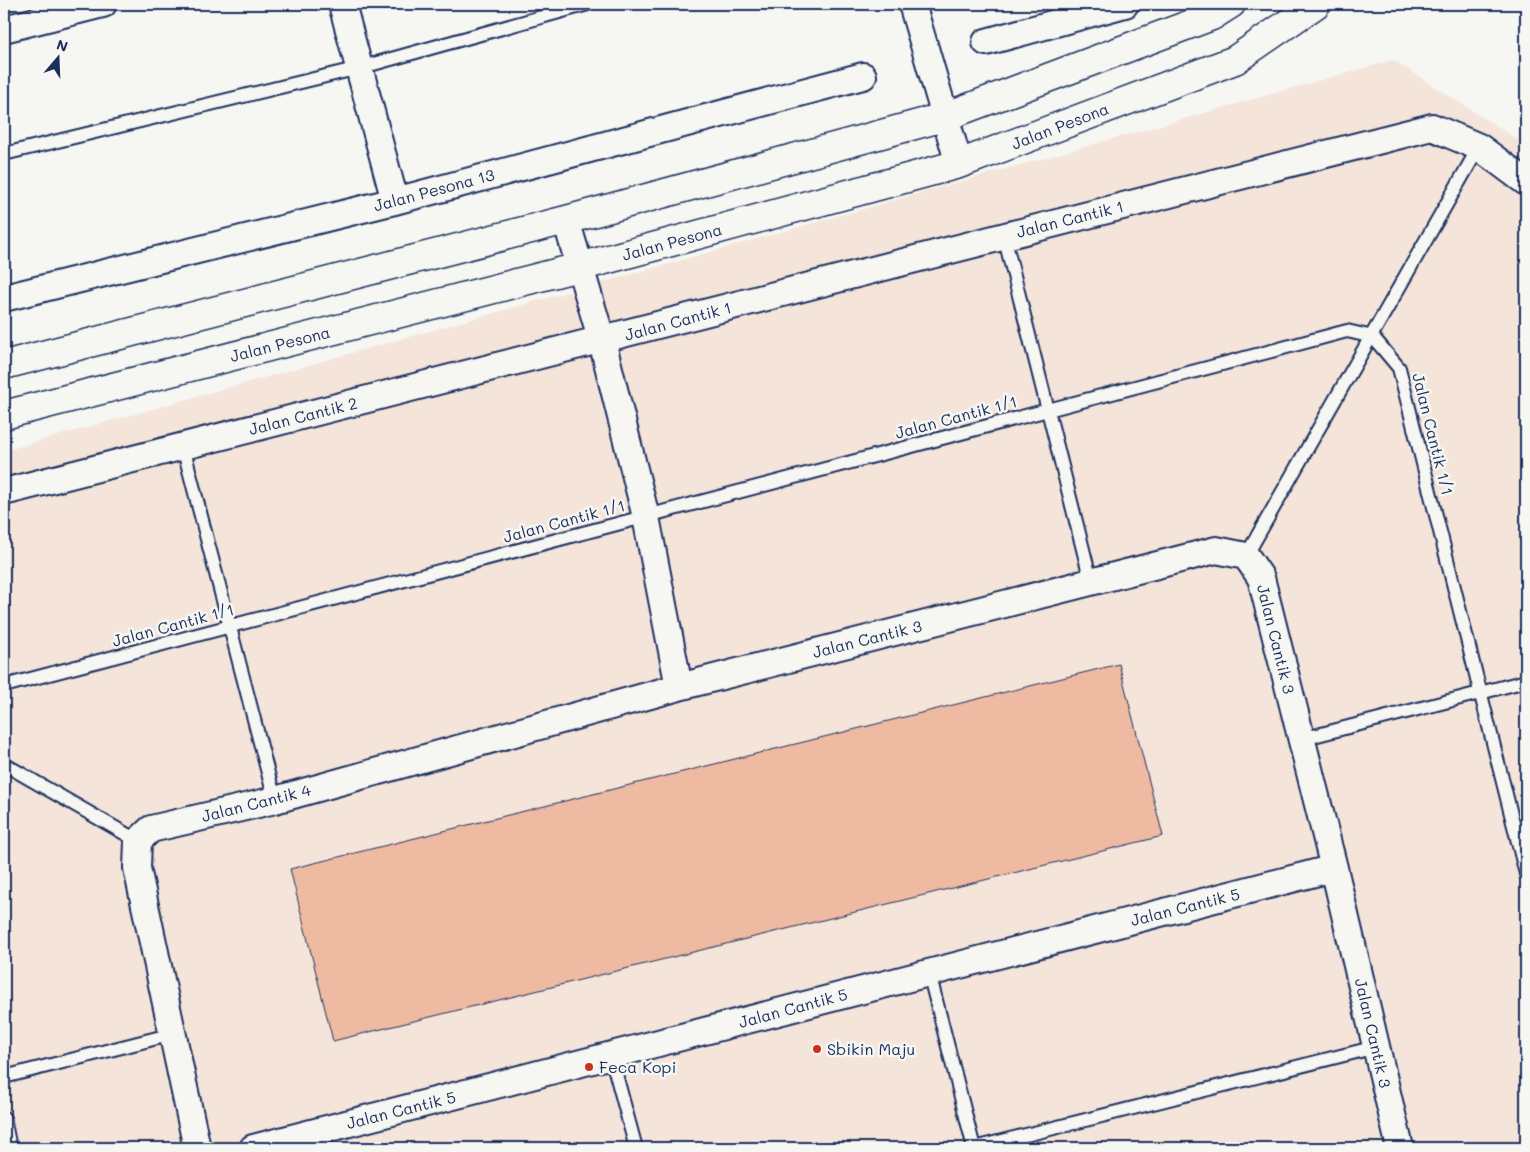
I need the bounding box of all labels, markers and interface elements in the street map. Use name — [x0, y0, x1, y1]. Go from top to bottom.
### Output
north arrow — [32, 32, 82, 82]
text: N — [54, 35, 71, 56]
street label: Jalan Pesona — [1008, 97, 1111, 154]
street label: Jalan Pesona 13 — [371, 163, 497, 216]
street label: Jalan Cantik 1 — [1014, 195, 1126, 242]
street label: Jalan Pesona — [620, 218, 724, 265]
street label: Jalan Cantik 1 — [622, 296, 734, 345]
street label: Jalan Pesona — [228, 321, 332, 366]
street label: Jalan Cantik 1/1 — [1408, 371, 1459, 497]
street label: Jalan Cantik 1/1 — [893, 390, 1019, 443]
street label: Jalan Cantik 2 — [246, 392, 359, 439]
street label: Jalan Cantik 1/1 — [501, 494, 627, 547]
street label: Jalan Cantik 3 — [1253, 582, 1300, 696]
street label: Jalan Cantik 1/1 — [110, 598, 236, 651]
street label: Jalan Cantik 3 — [810, 615, 924, 662]
street label: Jalan Cantik 4 — [199, 779, 313, 826]
street label: Jalan Cantik 5 — [1128, 883, 1242, 930]
street label: Jalan Cantik 3 — [1351, 976, 1396, 1090]
street label: Jalan Cantik 5 — [736, 983, 850, 1032]
place label: Sbikin Maju — [827, 1038, 915, 1059]
marker: Sbikin Maju — [811, 1043, 823, 1055]
place label: Feca Kopi — [599, 1056, 676, 1077]
marker: Feca Kopi — [583, 1061, 595, 1073]
street label: Jalan Cantik 5 — [344, 1086, 458, 1133]

